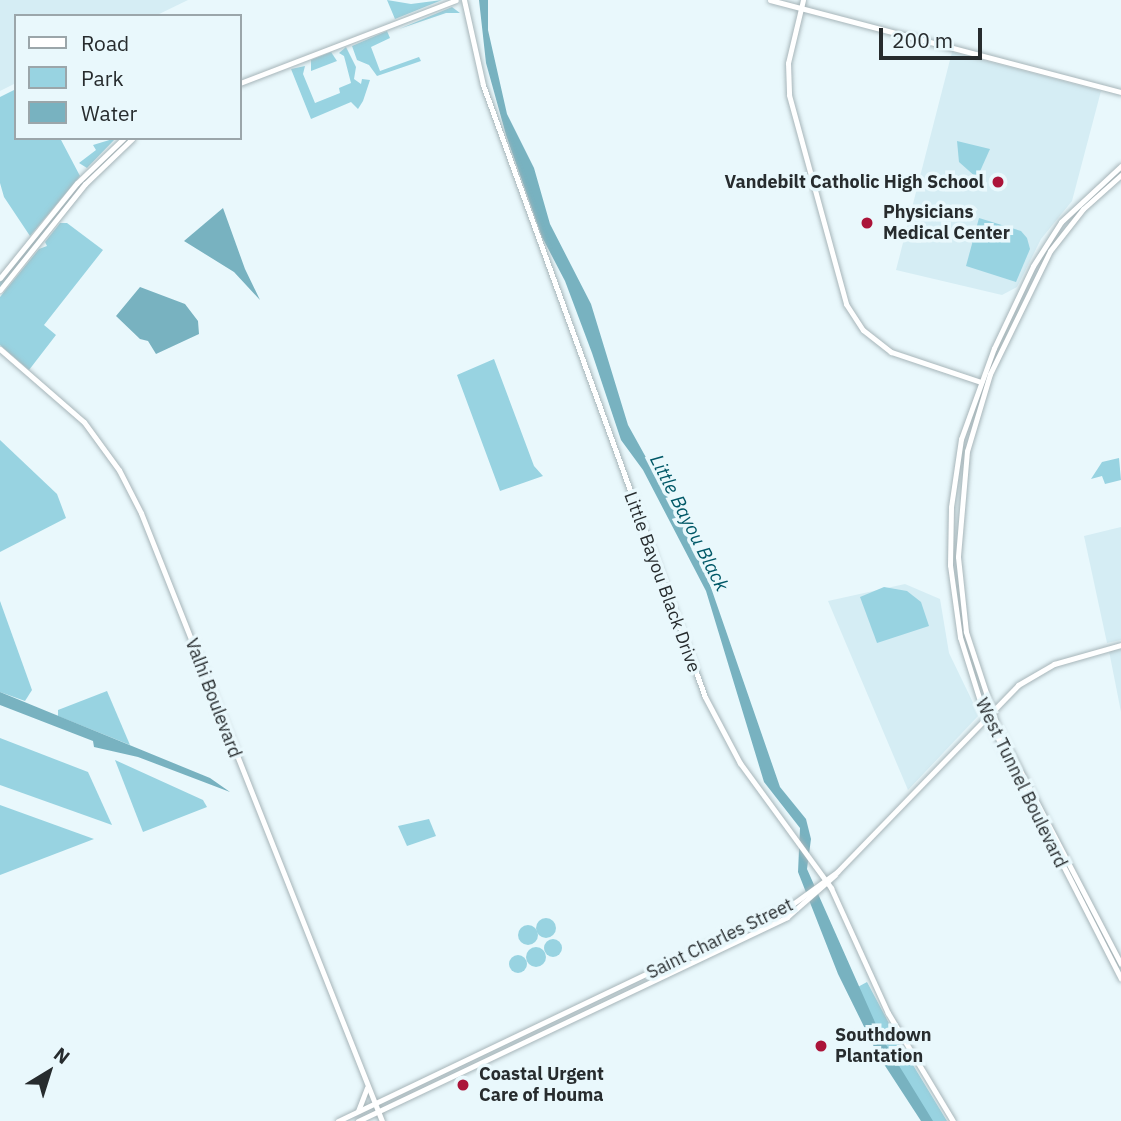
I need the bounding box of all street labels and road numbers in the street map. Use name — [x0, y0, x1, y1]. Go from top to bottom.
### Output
street label: Little Bayou Black Drive — [619, 489, 705, 675]
street label: Valhi Boulevard — [180, 635, 246, 761]
street label: West Tunnel Boulevard — [971, 695, 1071, 871]
street label: Saint Charles Street — [643, 894, 797, 984]

